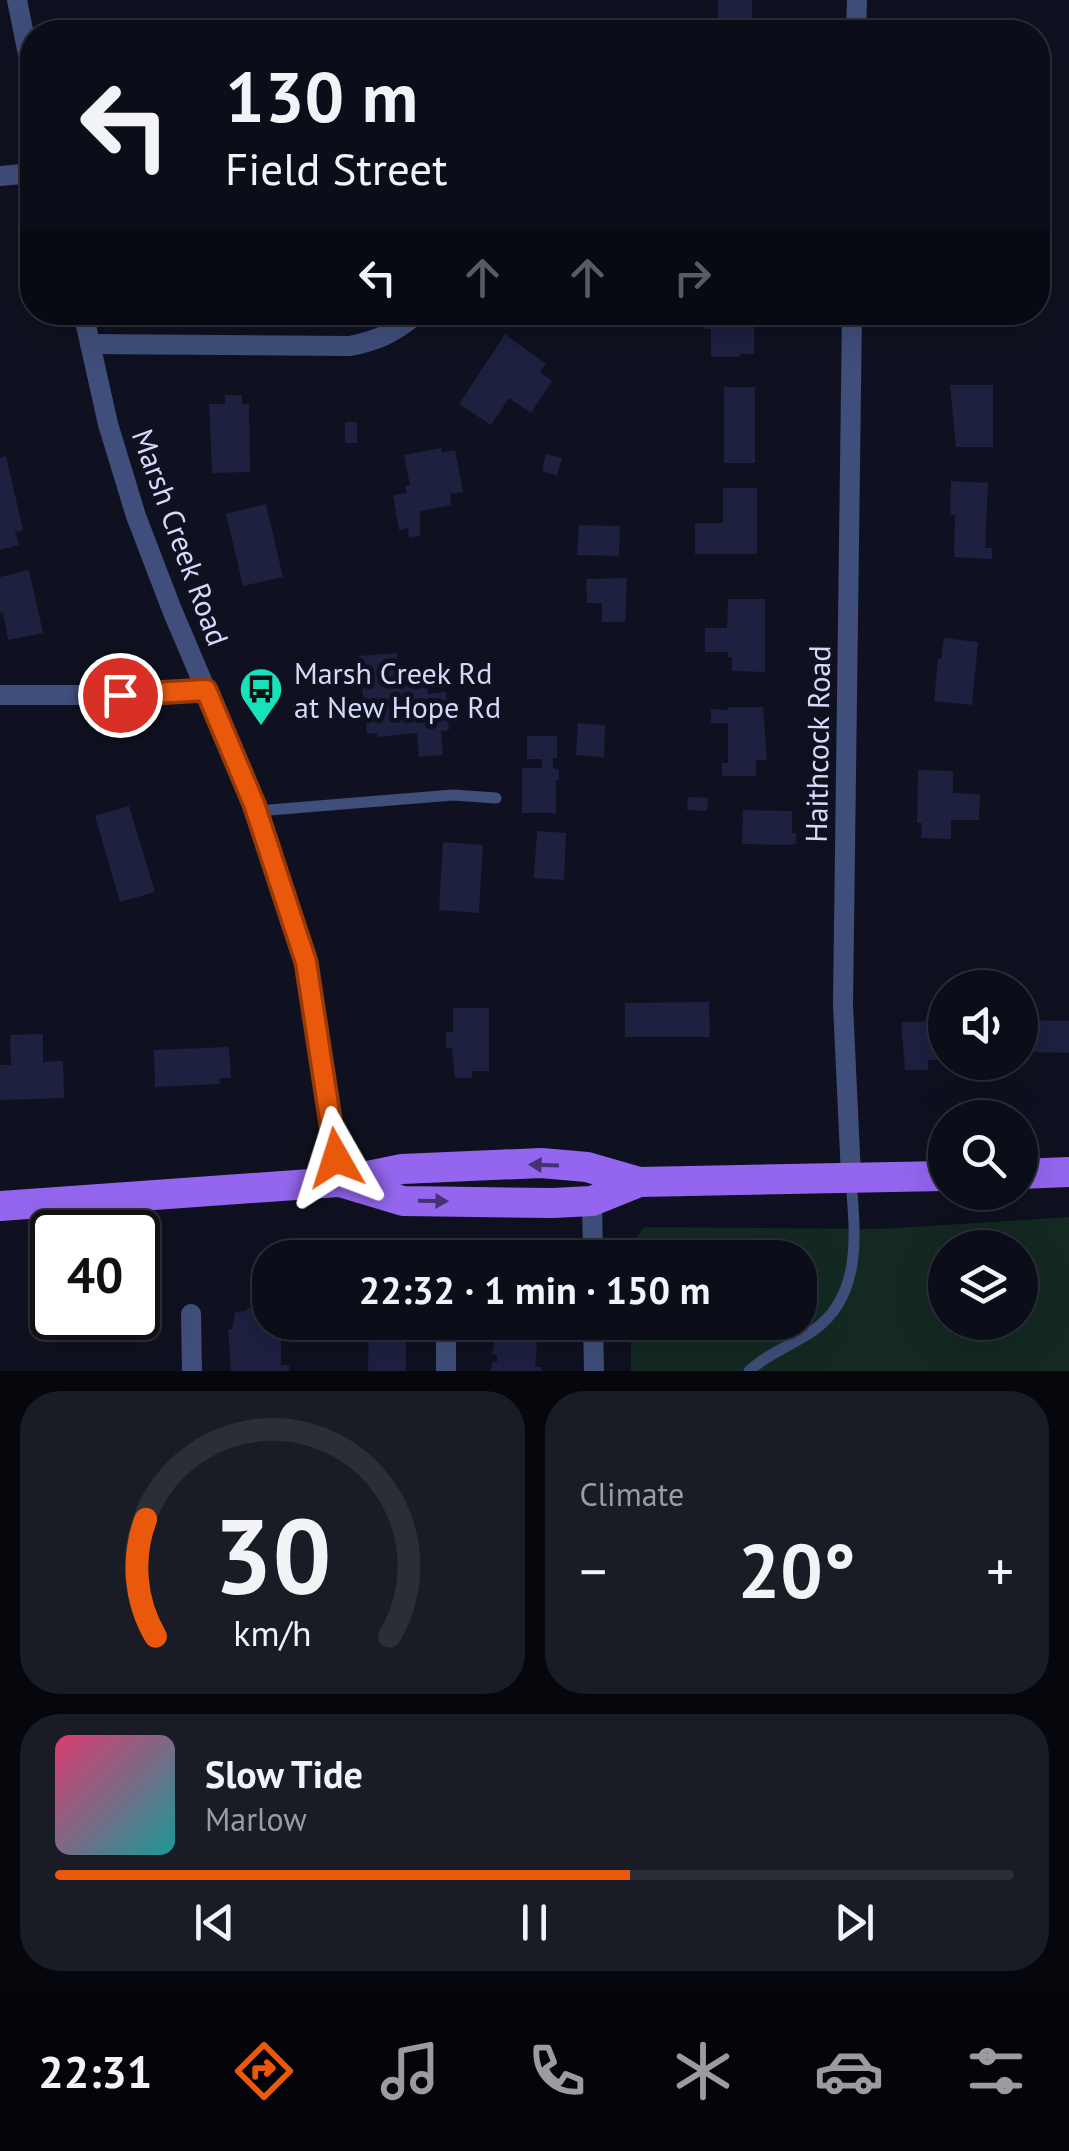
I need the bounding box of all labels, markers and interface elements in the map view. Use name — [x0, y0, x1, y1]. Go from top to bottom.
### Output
text: 130 m — [225, 51, 418, 141]
icon: left — [60, 60, 190, 190]
text: Field Street — [225, 139, 447, 197]
icon: left — [350, 250, 405, 305]
icon: ahead — [455, 250, 510, 305]
icon: ahead — [560, 250, 615, 305]
icon: right — [665, 250, 720, 305]
street label: Marsh Creek Road — [124, 423, 238, 651]
street label: Haithcock Road — [796, 645, 838, 843]
pin — [78, 653, 163, 738]
place label: Marsh Creek Rd at New Hope Rd — [294, 653, 501, 726]
bus stop icon: Marsh Creek Rd at New Hope Rd — [238, 666, 284, 727]
icon: arrive — [93, 668, 148, 723]
map controls — [928, 970, 1038, 1340]
button: sound — [928, 970, 1038, 1080]
button: search — [928, 1100, 1038, 1210]
position arrow — [284, 1106, 388, 1210]
one-way arrow — [527, 1156, 559, 1172]
one-way arrow — [418, 1194, 450, 1210]
speed limit sign: 40 — [30, 1210, 160, 1340]
button: layers — [928, 1230, 1038, 1340]
text: 22:32 · 1 min · 150 m — [359, 1265, 710, 1314]
text: Climate — [580, 1473, 684, 1515]
text: 30 — [213, 1488, 331, 1623]
text: 20° — [738, 1522, 856, 1619]
text: − — [580, 1535, 607, 1606]
text: + — [986, 1535, 1014, 1606]
text: km/h — [233, 1610, 311, 1656]
text: Slow Tide — [205, 1749, 363, 1798]
text: Marlow — [205, 1798, 307, 1840]
icon: previous — [187, 1895, 242, 1950]
icon: pause — [507, 1895, 562, 1950]
icon: next — [827, 1895, 882, 1950]
icon: directions — [229, 2036, 299, 2106]
icon: music — [375, 2036, 445, 2106]
icon: phone — [522, 2036, 592, 2106]
icon: climate — [668, 2036, 738, 2106]
icon: car — [814, 2036, 884, 2106]
icon: filters — [961, 2036, 1031, 2106]
text: 22:31 — [38, 2042, 152, 2100]

